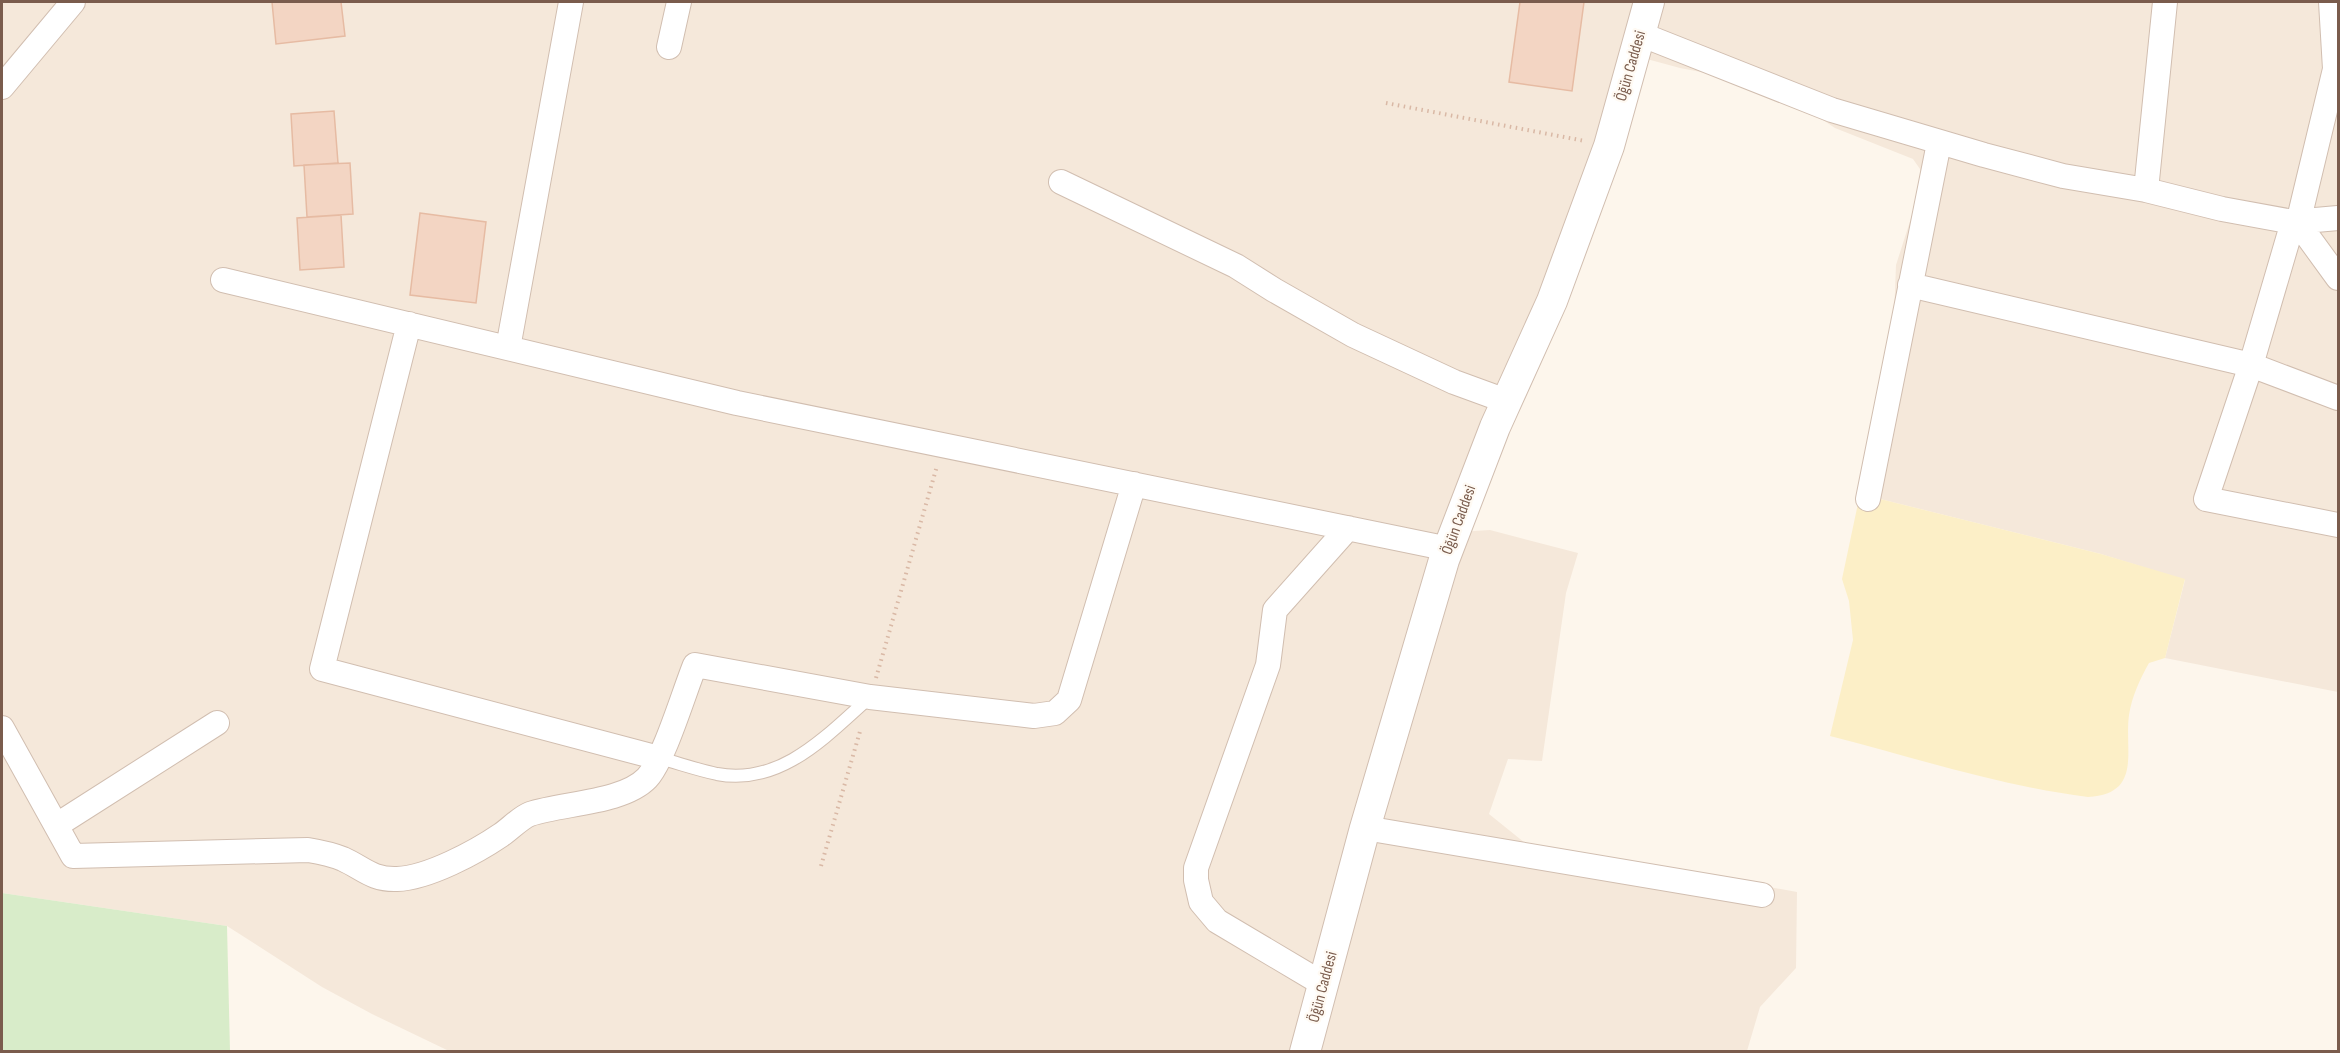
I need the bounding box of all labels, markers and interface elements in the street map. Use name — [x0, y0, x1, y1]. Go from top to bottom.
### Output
street label: Öğün Caddesi — [1612, 29, 1650, 103]
street label: Öğün Caddesi — [1438, 483, 1480, 557]
street label: Öğün Caddesi — [1304, 950, 1342, 1024]

